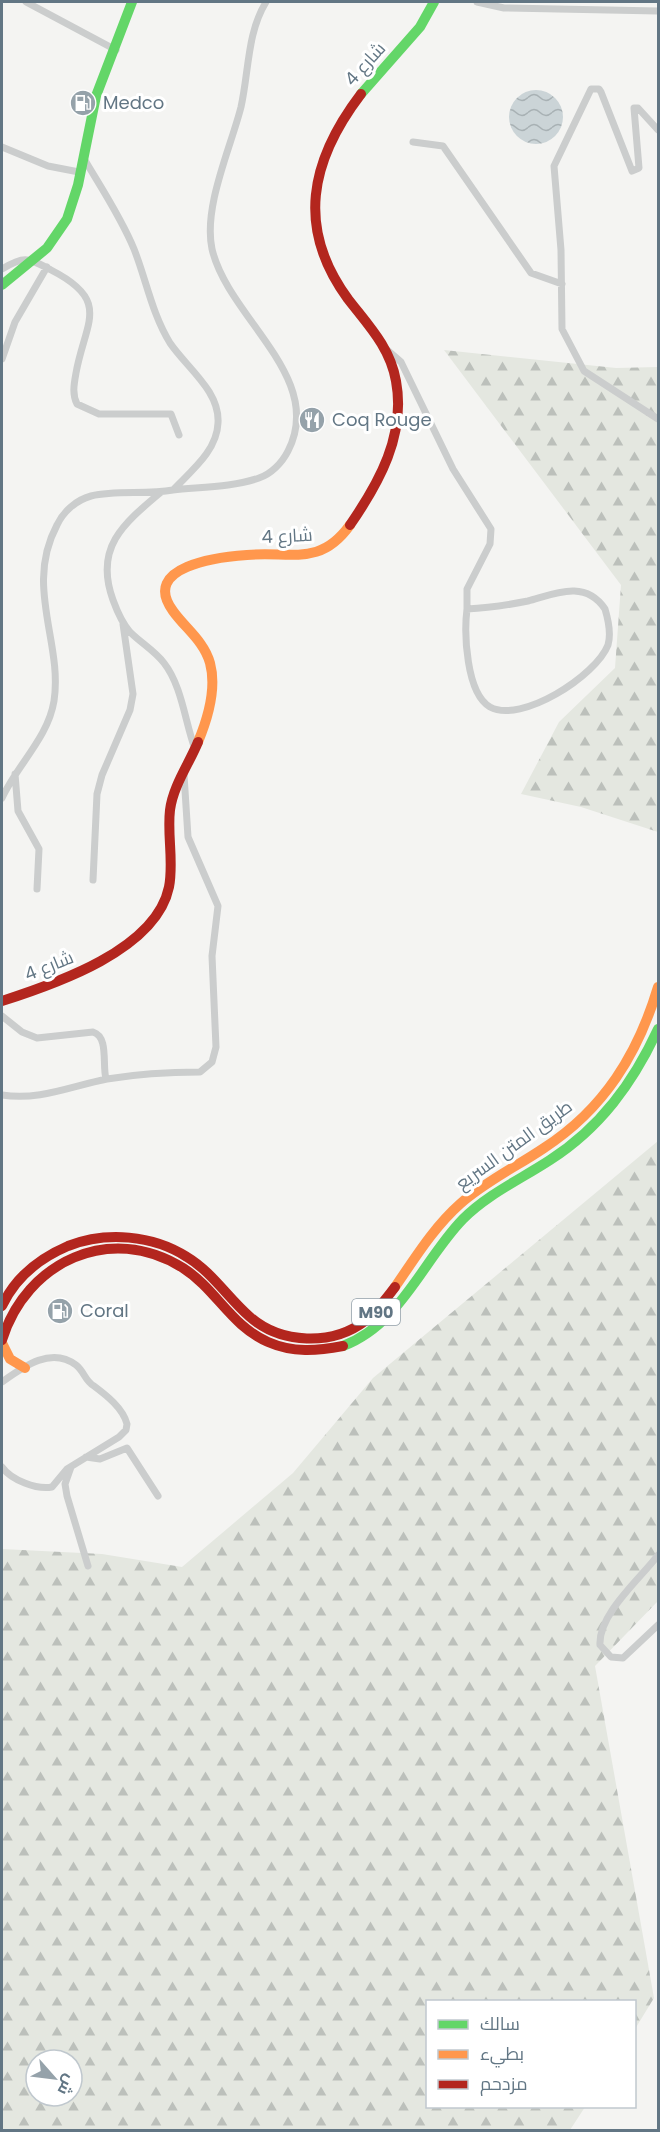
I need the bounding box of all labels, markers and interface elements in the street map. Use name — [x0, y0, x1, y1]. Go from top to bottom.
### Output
street label: شارع 4 — [338, 36, 391, 91]
fuel station icon: Medco — [68, 88, 98, 118]
place label: Medco — [103, 90, 164, 115]
restaurant icon: Coq Rouge — [297, 405, 327, 435]
place label: Coq Rouge — [332, 407, 432, 432]
street label: شارع 4 — [261, 522, 313, 549]
street label: شارع 4 — [20, 944, 77, 987]
street label: طريق المتن السريع — [450, 1094, 577, 1195]
fuel station icon: Coral — [45, 1296, 75, 1326]
place label: Coral — [80, 1298, 129, 1323]
road number: M90 — [352, 1299, 400, 1325]
legend — [426, 2000, 636, 2108]
text: سالك — [480, 2011, 520, 2036]
text: بطيء — [480, 2041, 524, 2068]
north arrow — [24, 2048, 84, 2108]
text: ش — [52, 2070, 82, 2099]
text: مزدحم — [480, 2071, 528, 2096]

